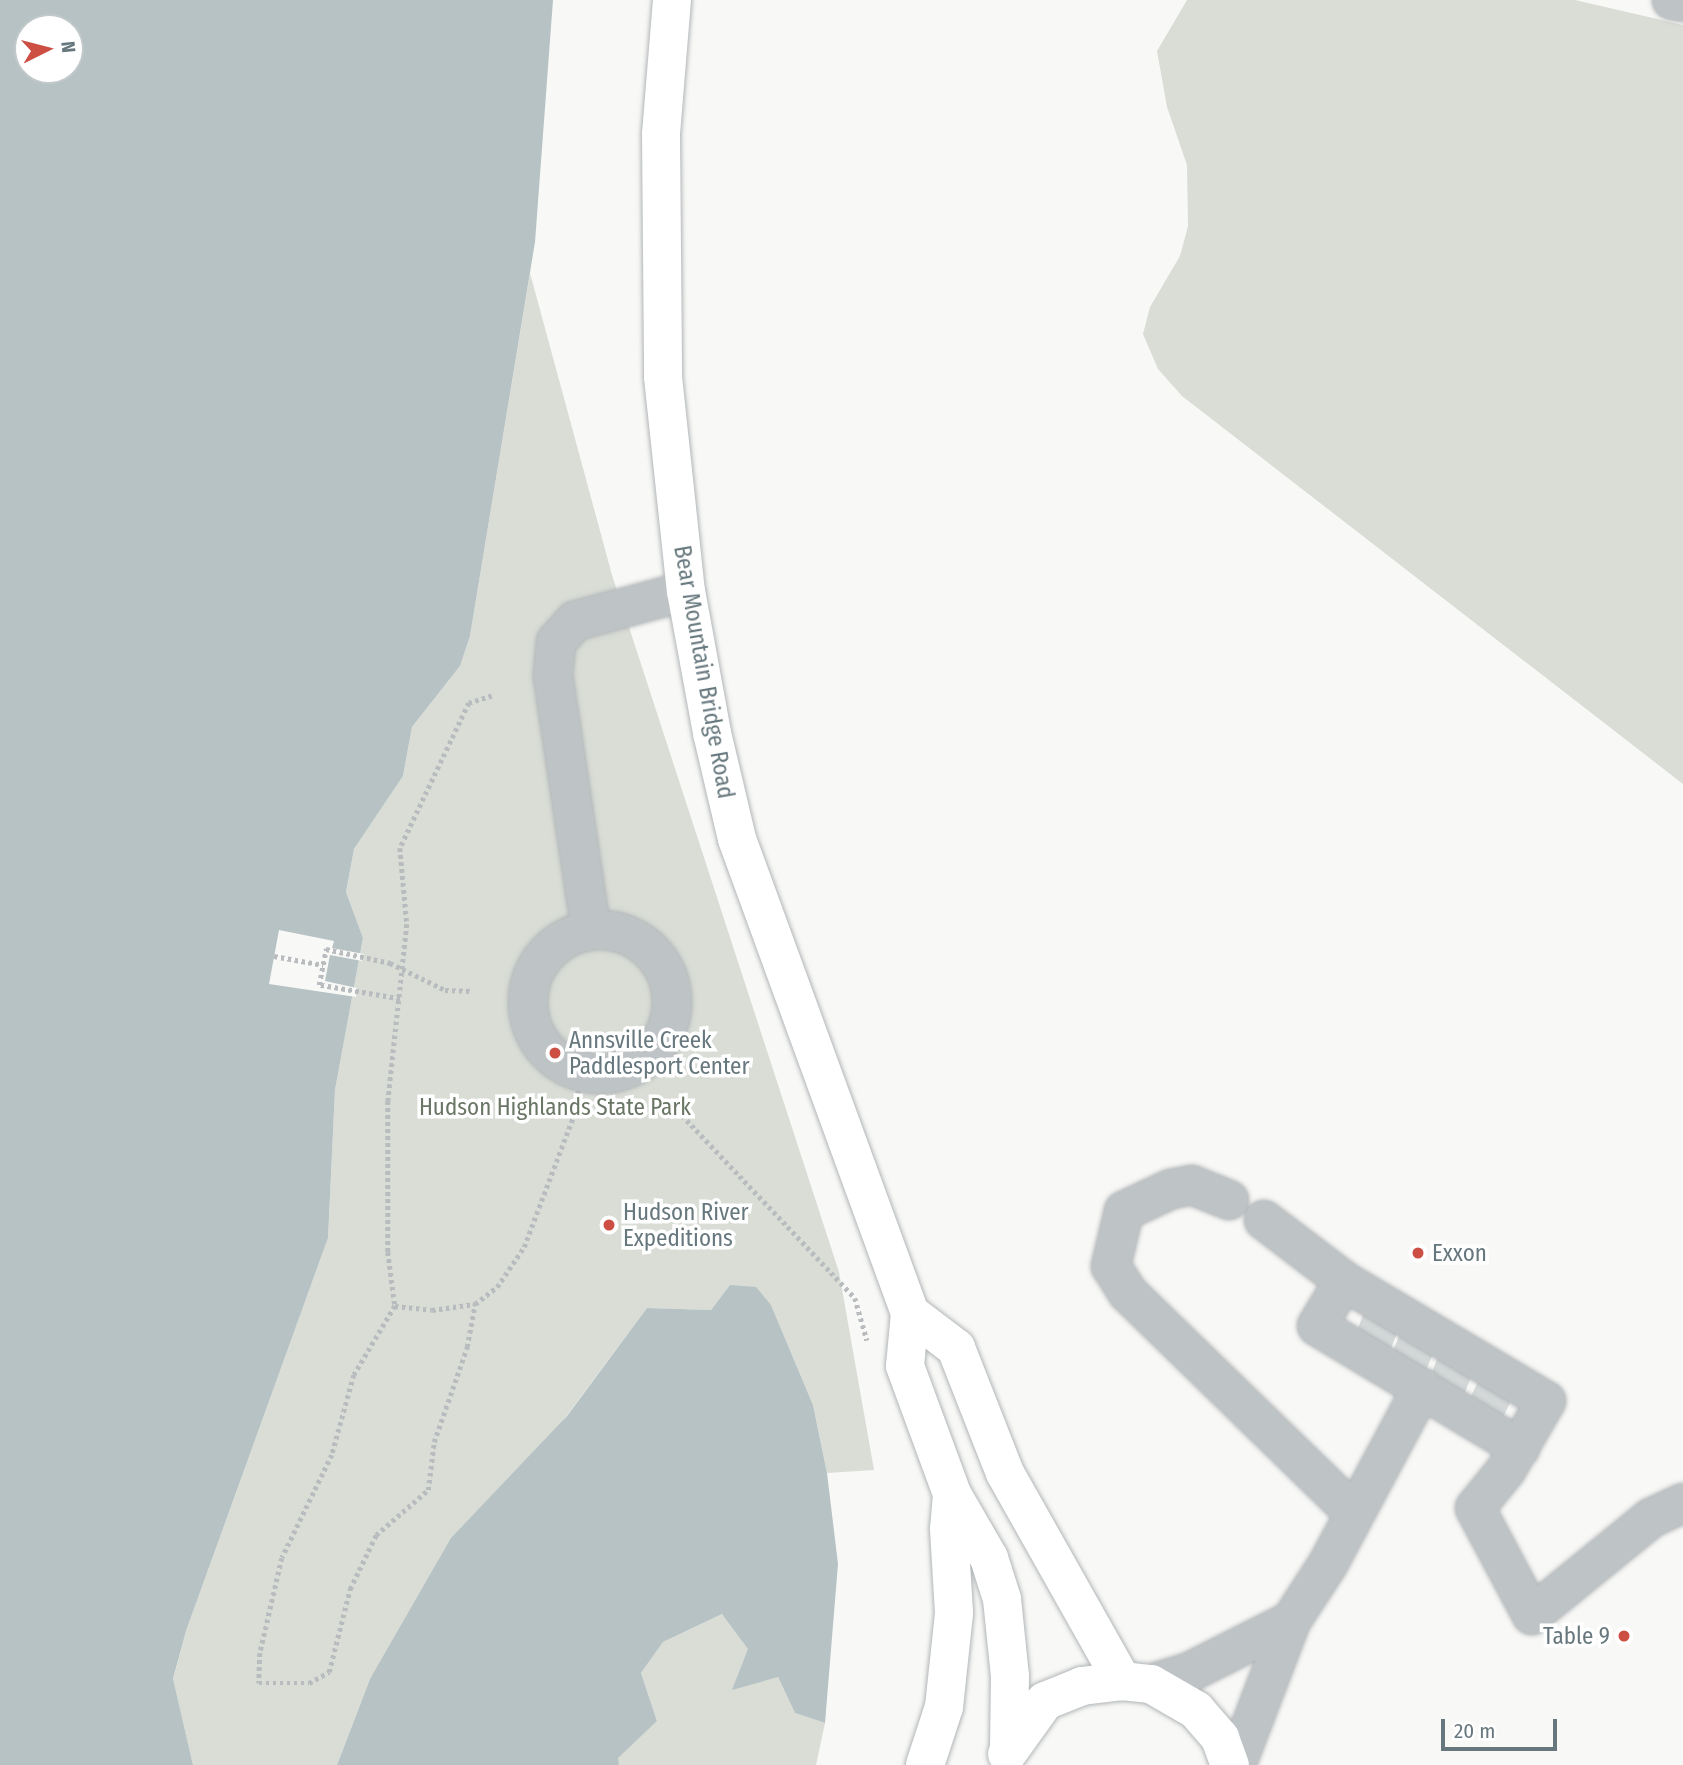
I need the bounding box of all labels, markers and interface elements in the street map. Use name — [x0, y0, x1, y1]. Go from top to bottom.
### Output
north arrow — [14, 14, 84, 84]
text: N — [56, 40, 80, 54]
street label: Bear Mountain Bridge Road — [668, 543, 740, 801]
place label: Annsville Creek Paddlesport Center — [569, 1026, 749, 1080]
marker: Annsville Creek Paddlesport Center — [547, 1045, 563, 1061]
park label: Hudson Highlands State Park — [419, 1093, 691, 1121]
place label: Hudson River Expeditions — [623, 1198, 749, 1252]
marker: Hudson River Expeditions — [601, 1217, 617, 1233]
place label: Exxon — [1432, 1239, 1487, 1267]
marker: Exxon — [1410, 1245, 1426, 1261]
place label: Table 9 — [1543, 1622, 1610, 1650]
marker: Table 9 — [1616, 1628, 1632, 1644]
scale bar — [1445, 1706, 1560, 1750]
text: 20 m — [1454, 1718, 1495, 1744]

